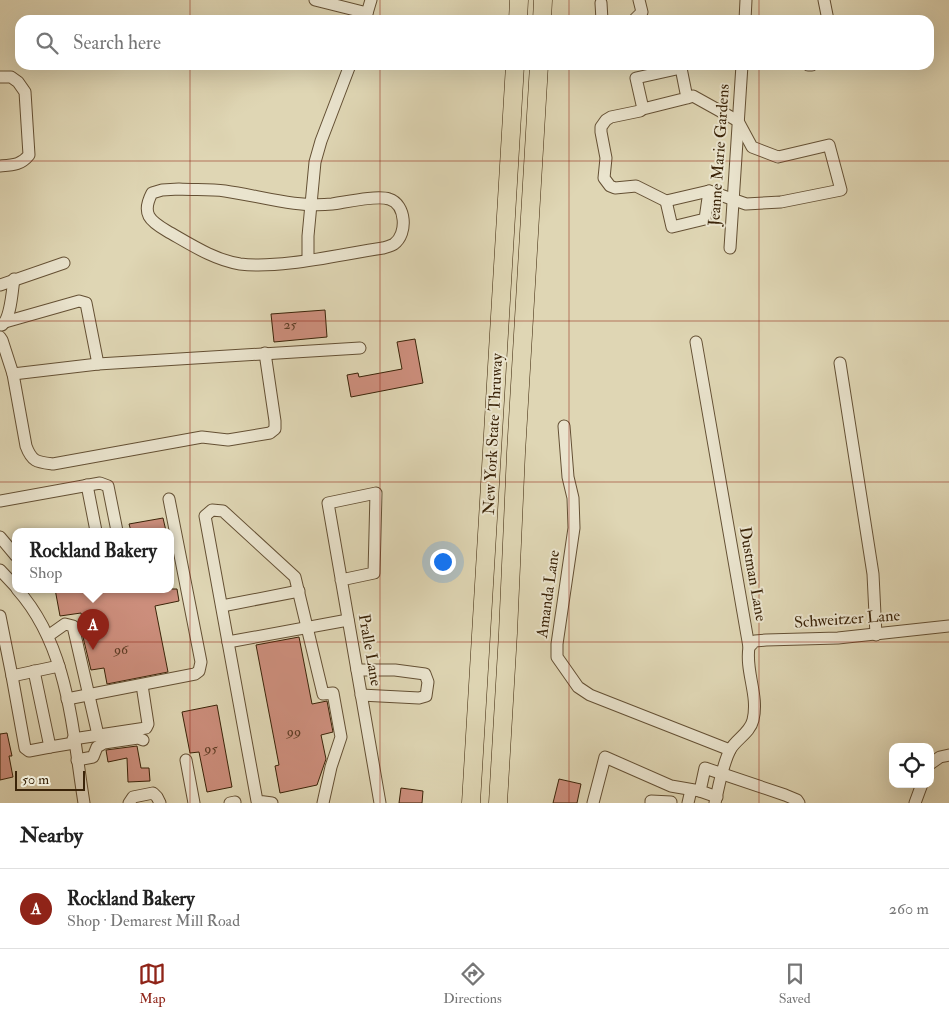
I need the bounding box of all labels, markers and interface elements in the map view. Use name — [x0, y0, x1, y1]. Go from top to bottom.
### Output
search box — [15, 15, 934, 70]
icon: search — [33, 29, 61, 57]
text: Search here — [73, 31, 161, 55]
street label: Jeanne Marie Gardens — [704, 83, 735, 228]
house number: 25 — [283, 316, 297, 333]
street label: New York State Thruway — [479, 352, 507, 515]
street label: Dustman Lane — [735, 525, 771, 623]
popup — [12, 528, 174, 593]
text: Rockland Bakery — [29, 539, 157, 563]
your location — [430, 549, 456, 575]
street label: Amanda Lane — [532, 549, 564, 640]
text: Shop — [29, 563, 62, 583]
street label: Schweitzer Lane — [793, 605, 901, 633]
pin: A — [77, 609, 109, 650]
street label: Pralle Lane — [354, 612, 386, 688]
house number: 96 — [113, 641, 129, 658]
house number: 99 — [286, 723, 301, 740]
house number: 95 — [203, 740, 219, 757]
map controls — [889, 743, 934, 788]
button: locate — [889, 743, 934, 788]
scale bar — [15, 768, 85, 791]
text: 50 m — [22, 771, 49, 788]
text: Nearby — [20, 822, 83, 849]
text: Rockland Bakery — [67, 887, 195, 911]
text: A — [31, 899, 41, 919]
text: 260 m — [889, 899, 929, 919]
text: Shop · Demarest Mill Road — [67, 911, 240, 931]
tab: Map — [138, 960, 166, 1007]
tab: Directions — [443, 960, 502, 1007]
tab: Saved — [779, 960, 811, 1007]

